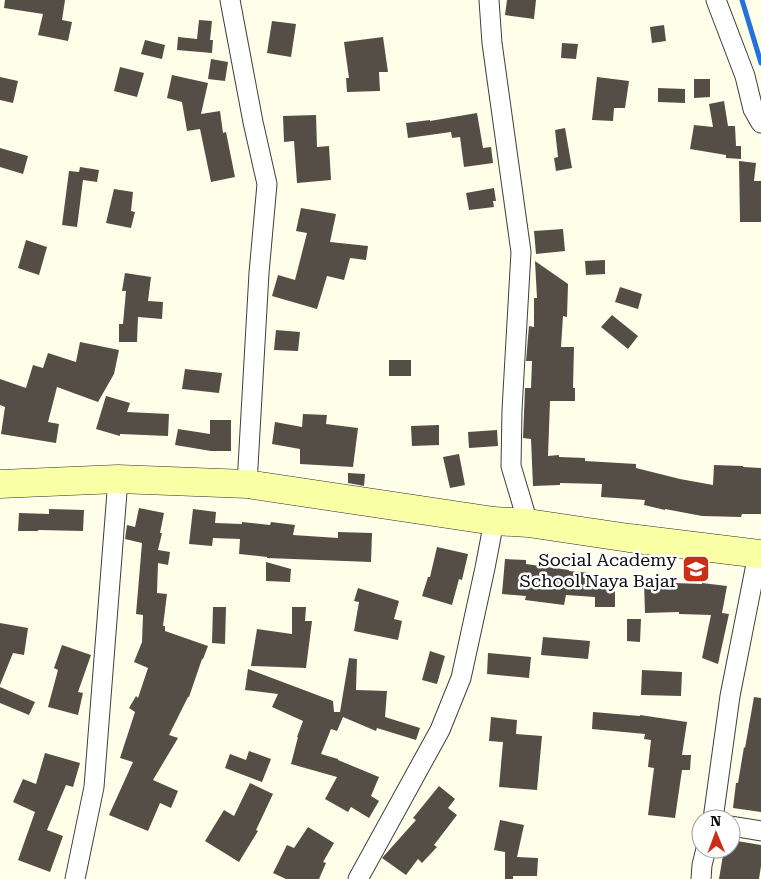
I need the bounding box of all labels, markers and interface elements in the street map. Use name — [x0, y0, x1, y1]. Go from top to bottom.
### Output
place label: Social Academy School Naya Bajar — [519, 549, 677, 591]
school or university icon: Social Academy School Naya Bajar — [681, 554, 711, 584]
north arrow — [691, 809, 741, 859]
text: N — [710, 813, 722, 829]

